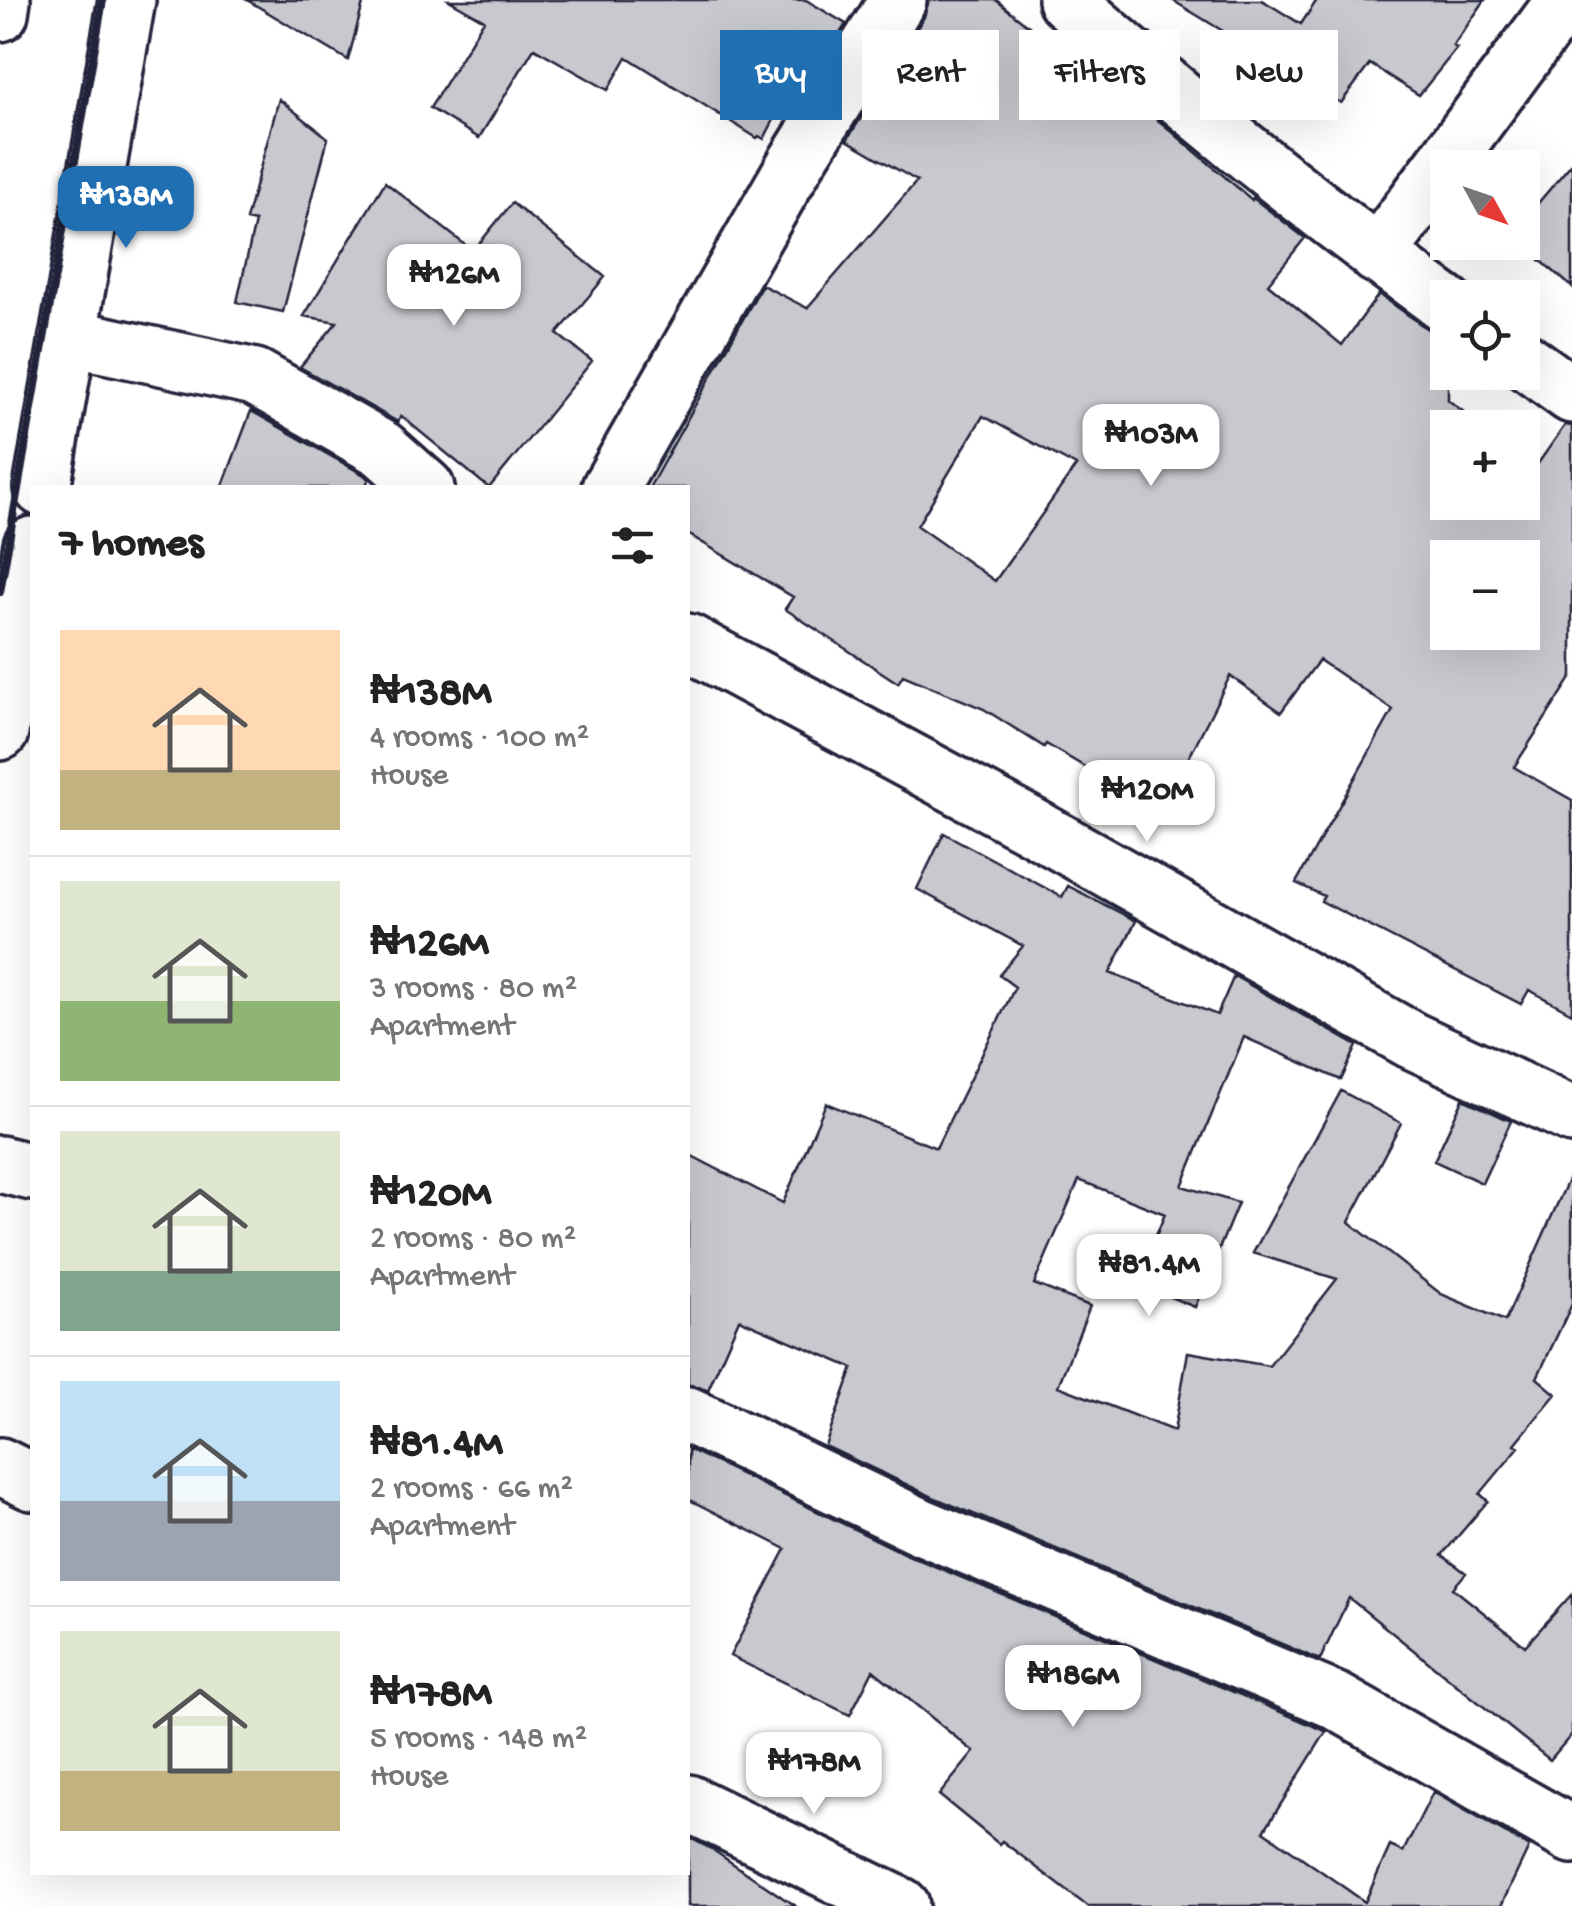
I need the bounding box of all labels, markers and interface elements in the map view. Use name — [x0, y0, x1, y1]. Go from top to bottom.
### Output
chip: Buy — [720, 30, 842, 120]
chip: Rent — [862, 30, 999, 120]
chip: Filters — [1019, 30, 1180, 120]
chip: New — [1200, 30, 1338, 120]
north arrow — [1430, 150, 1540, 260]
map controls — [1430, 150, 1540, 650]
pin: ₦138M — [56, 166, 196, 251]
text: ₦138M — [80, 179, 172, 217]
pin: ₦126M — [384, 244, 524, 329]
text: ₦126M — [409, 257, 499, 295]
button: locate — [1430, 280, 1540, 390]
pin: ₦103M — [1081, 404, 1221, 489]
button: + — [1430, 410, 1540, 520]
text: ₦103M — [1104, 417, 1198, 455]
icon: filters — [605, 518, 660, 573]
text: 7 homes — [60, 521, 203, 570]
button: − — [1430, 540, 1540, 650]
icon: home — [140, 670, 260, 790]
text: ₦138M — [370, 671, 491, 720]
text: 4 rooms · 100 m² — [370, 720, 589, 758]
text: House — [370, 758, 448, 796]
pin: ₦120M — [1077, 760, 1217, 845]
text: ₦120M — [1101, 773, 1193, 811]
icon: home — [140, 921, 260, 1041]
text: ₦126M — [370, 922, 488, 971]
text: 3 rooms · 80 m² — [370, 971, 577, 1009]
text: Apartment — [370, 1009, 514, 1047]
icon: home — [140, 1171, 260, 1291]
text: ₦120M — [370, 1172, 491, 1221]
text: 2 rooms · 80 m² — [370, 1221, 576, 1259]
pin: ₦81.4M — [1068, 1234, 1230, 1319]
text: ₦81.4M — [1099, 1247, 1199, 1285]
text: Apartment — [370, 1259, 514, 1297]
icon: home — [140, 1421, 260, 1541]
text: ₦81.4M — [370, 1422, 503, 1471]
text: 2 rooms · 66 m² — [370, 1471, 573, 1509]
text: Apartment — [370, 1509, 514, 1547]
pin: ₦186M — [1003, 1645, 1143, 1730]
text: ₦186M — [1027, 1658, 1119, 1696]
icon: home — [140, 1671, 260, 1791]
text: ₦178M — [370, 1672, 491, 1721]
text: 5 rooms · 148 m² — [370, 1721, 587, 1759]
pin: ₦178M — [744, 1732, 884, 1817]
text: ₦178M — [768, 1745, 860, 1783]
text: House — [370, 1759, 448, 1797]

